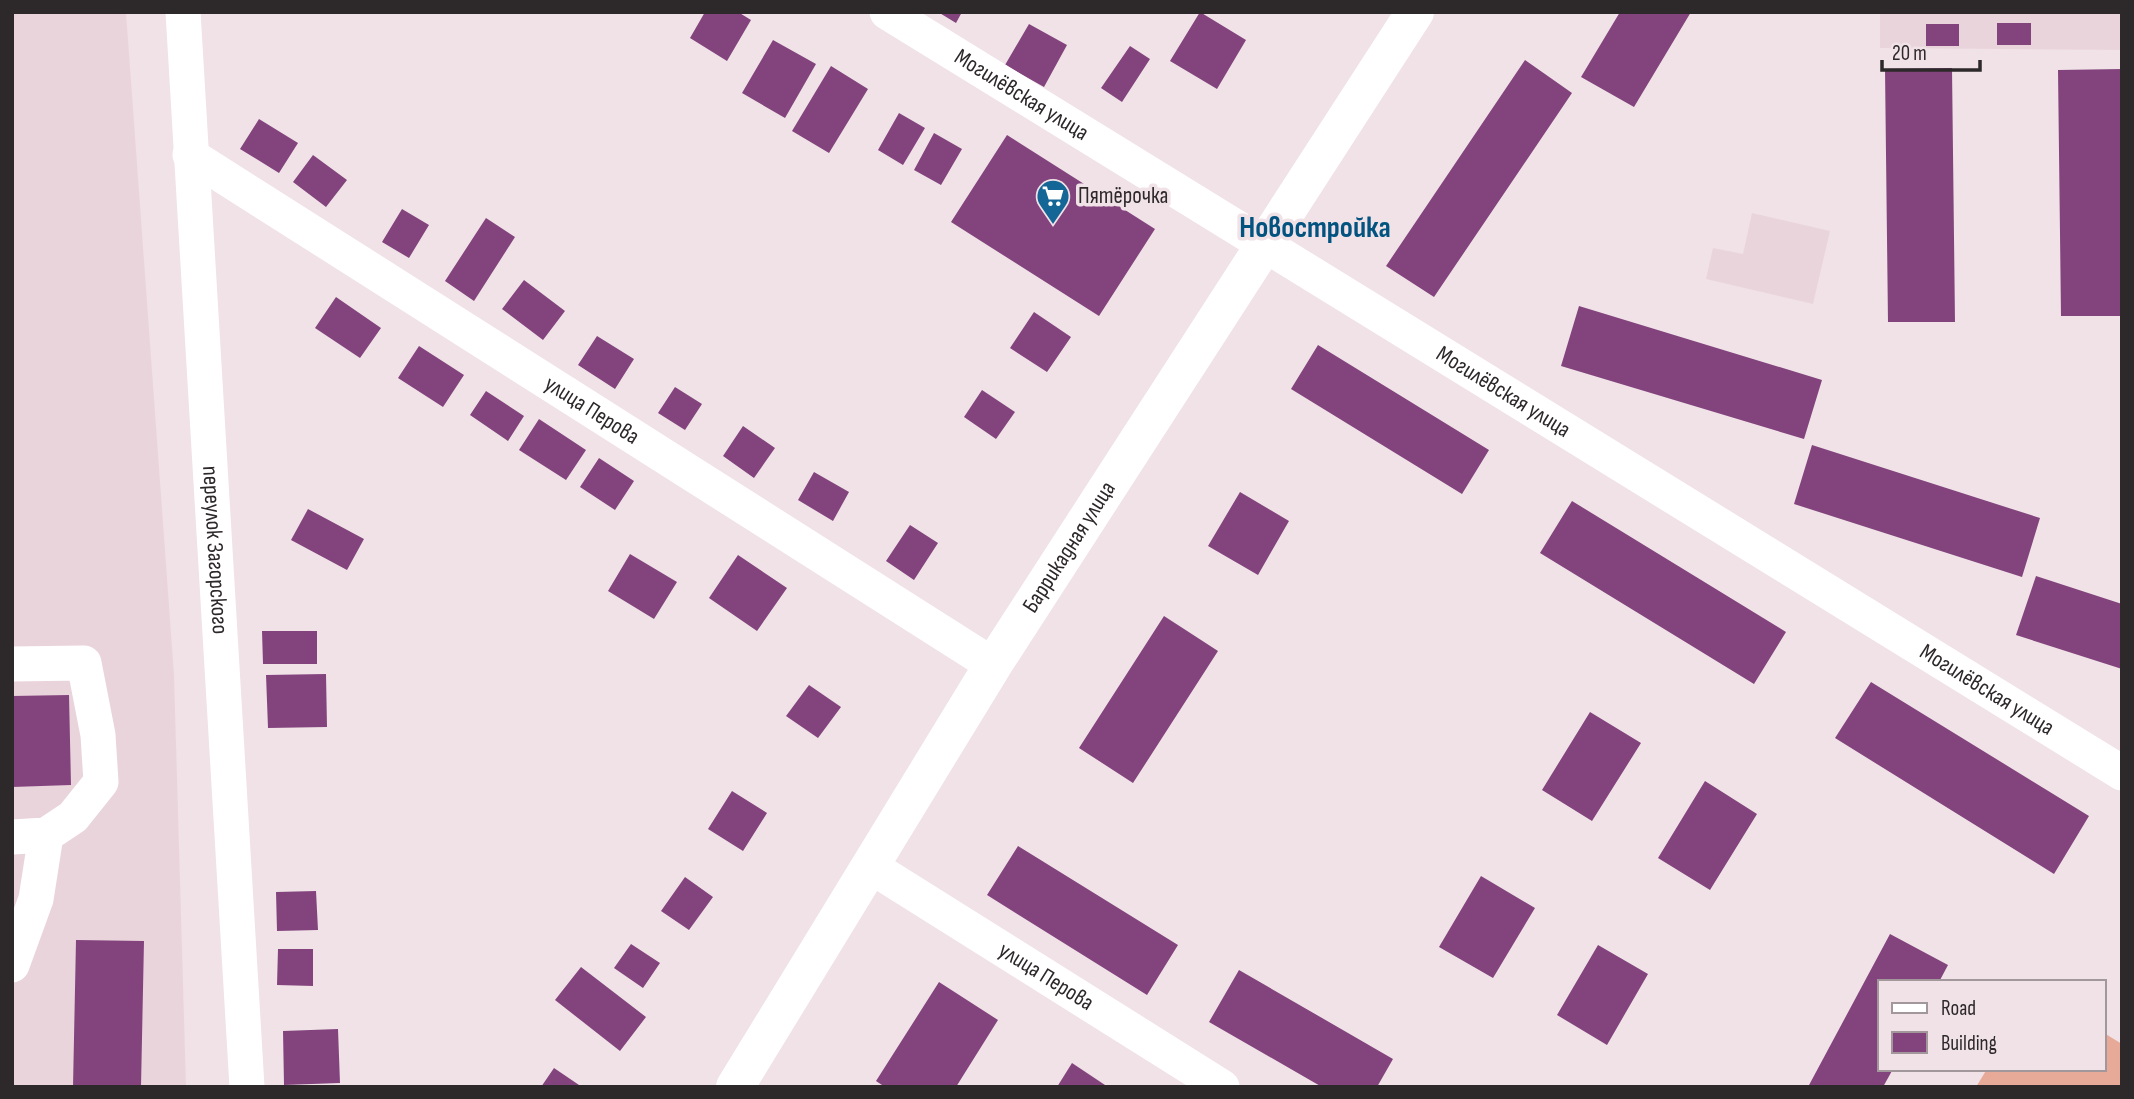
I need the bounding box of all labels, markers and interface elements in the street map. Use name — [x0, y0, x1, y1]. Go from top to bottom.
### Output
scale bar — [1882, 28, 1980, 72]
text: 20 m — [1892, 41, 1927, 66]
street label: Могилёвская улица — [949, 43, 1094, 147]
supermarket icon: Пятёрочка — [1034, 177, 1072, 226]
place label: Пятёрочка — [1078, 182, 1168, 210]
district label: Новостройка — [1239, 210, 1391, 246]
street label: Могилёвская улица — [1431, 340, 1576, 444]
street label: улица Перова — [539, 370, 644, 451]
street label: переулок Загорского — [196, 465, 234, 635]
street label: Баррикадная улица — [1017, 476, 1122, 618]
street label: Могилёвская улица — [1915, 638, 2059, 742]
street label: улица Перова — [993, 936, 1099, 1017]
legend — [1878, 980, 2106, 1071]
text: Road — [1941, 996, 1976, 1021]
text: Building — [1941, 1031, 1997, 1056]

